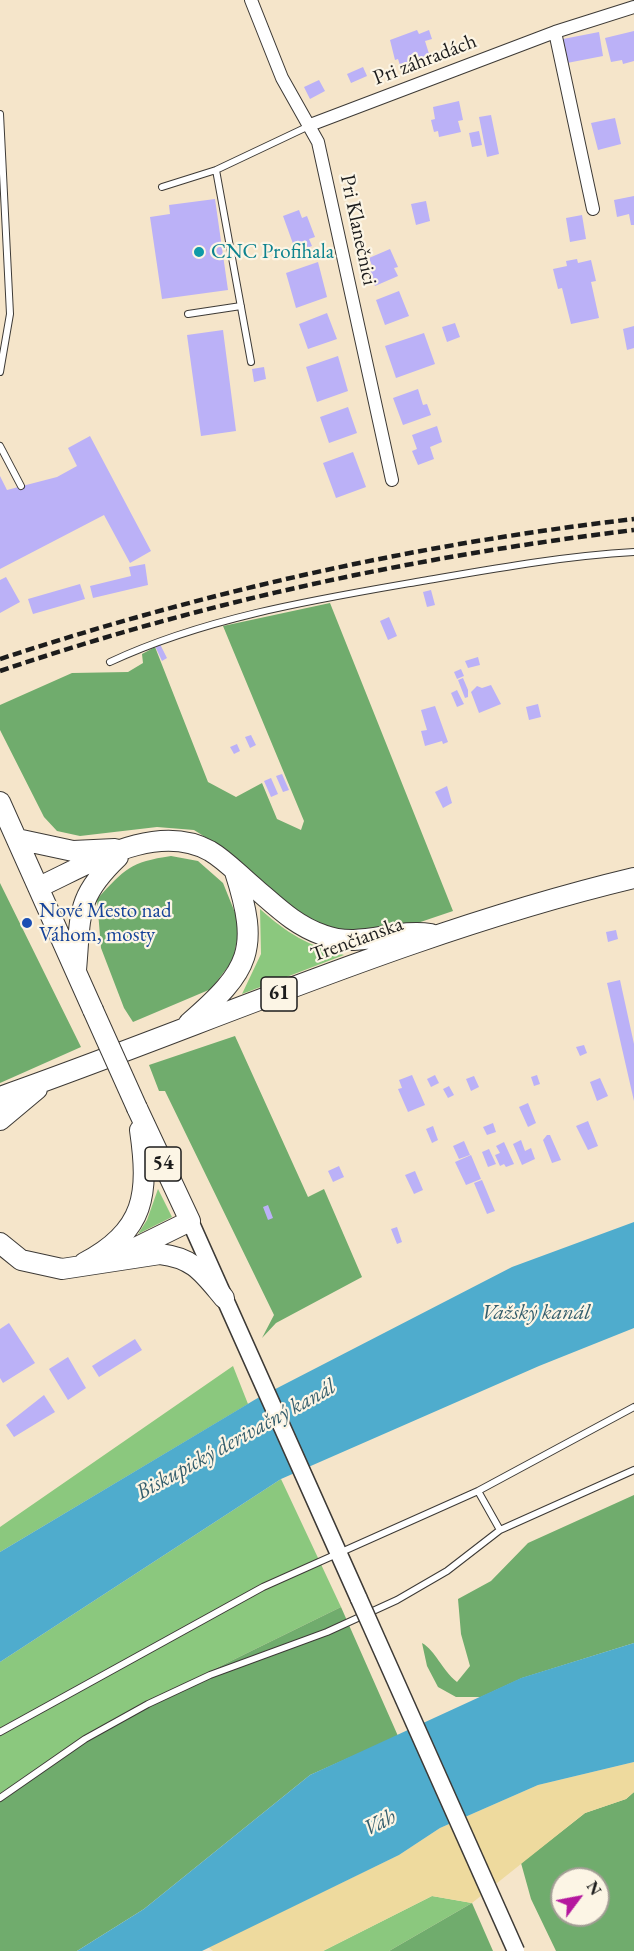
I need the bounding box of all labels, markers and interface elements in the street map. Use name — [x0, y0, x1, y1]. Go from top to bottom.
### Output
street label: Pri záhradách — [370, 29, 480, 91]
street label: Pri Klanečnici — [334, 172, 382, 288]
place label: CNC Profihala — [211, 239, 334, 265]
marker: CNC Profihala — [192, 245, 206, 259]
place label: Nové Mesto nad Váhom, mosty — [39, 898, 172, 948]
street label: Trenčianska — [307, 912, 407, 968]
marker: Nové Mesto nad Váhom, mosty — [20, 916, 34, 930]
road number: 61 — [261, 977, 297, 1011]
road number: 54 — [145, 1147, 181, 1181]
water label: Važský kanál — [482, 1300, 590, 1326]
water label: Biskupický derivačný kanál — [131, 1374, 341, 1506]
water label: Váh — [359, 1804, 401, 1842]
north arrow — [550, 1867, 610, 1927]
text: N — [582, 1877, 606, 1899]

